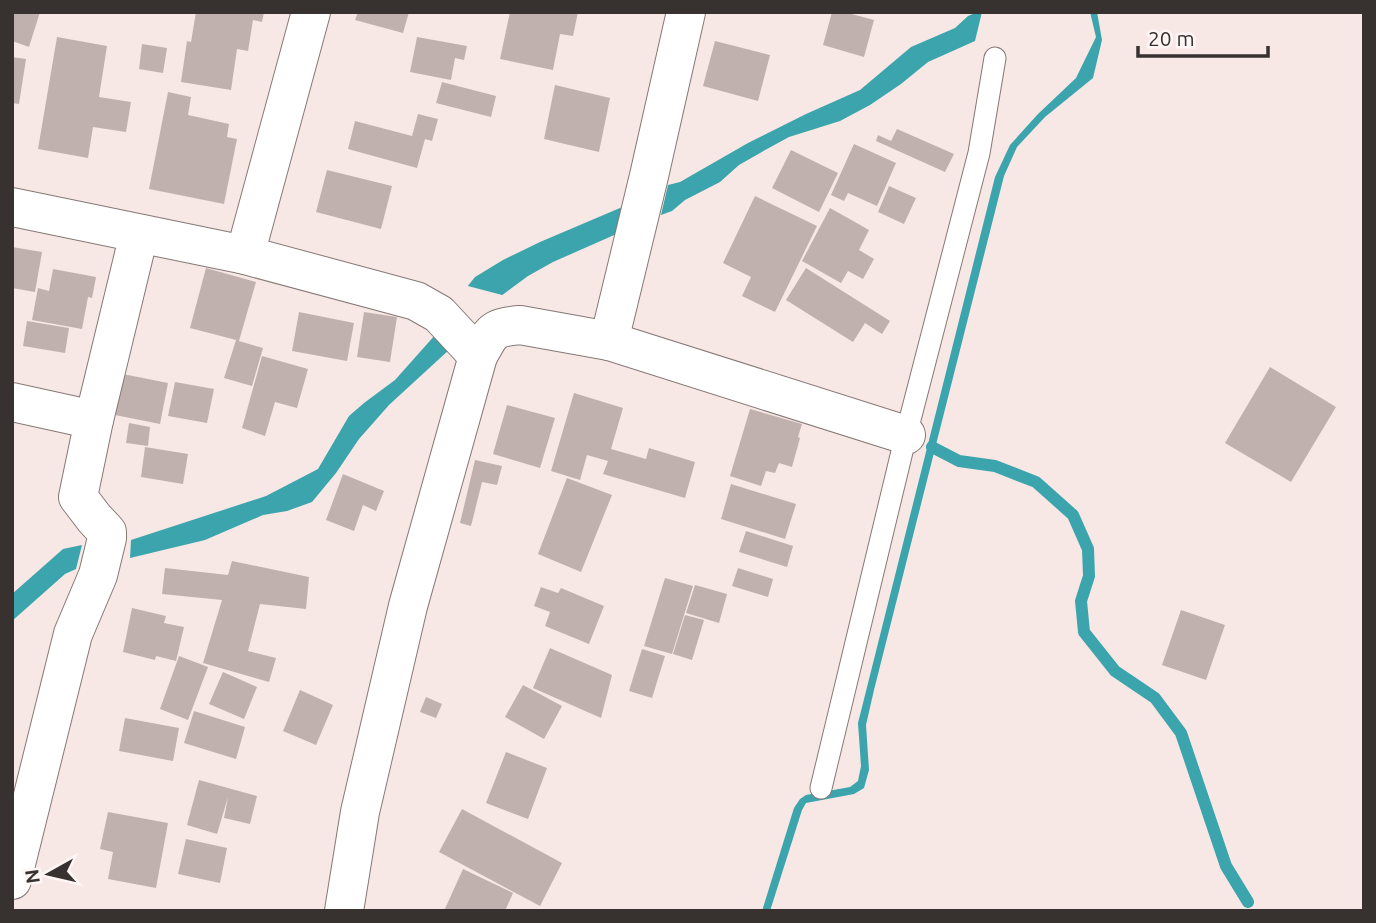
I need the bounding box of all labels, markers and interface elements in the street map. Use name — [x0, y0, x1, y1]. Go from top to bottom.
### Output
scale bar — [1138, 14, 1268, 58]
text: 20 m — [1148, 26, 1195, 50]
north arrow — [14, 839, 84, 909]
text: N — [20, 868, 44, 885]

